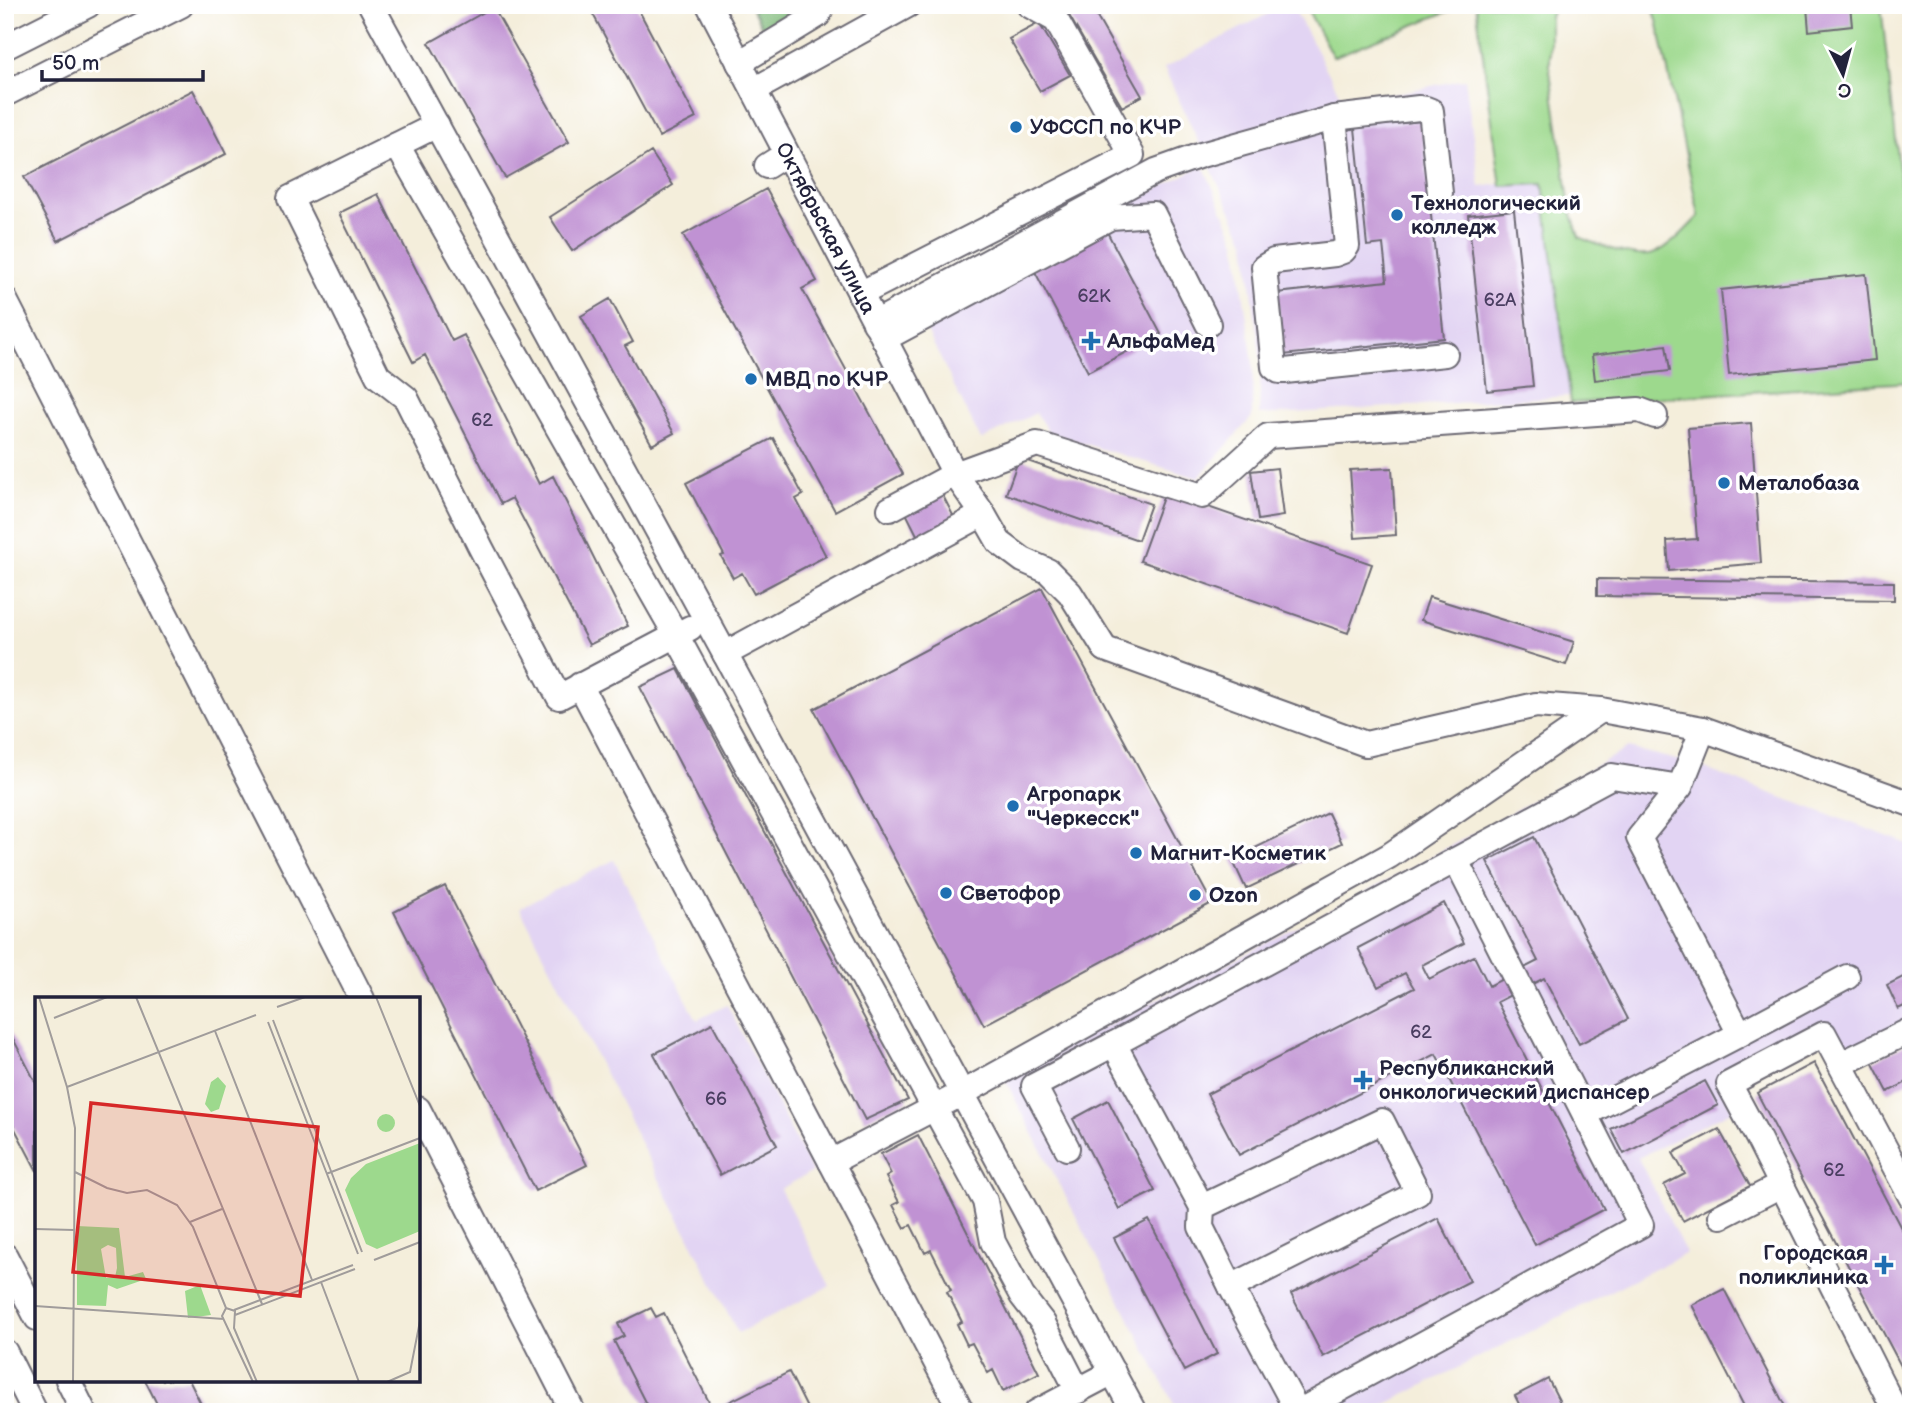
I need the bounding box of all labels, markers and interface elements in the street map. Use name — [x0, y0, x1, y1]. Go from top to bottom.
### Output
scale bar — [42, 38, 203, 82]
north arrow — [1808, 38, 1878, 108]
text: 50 m — [52, 51, 99, 76]
text: С — [1837, 77, 1852, 102]
place label: УФССП по КЧР — [1030, 115, 1181, 140]
marker: УФССП по КЧР — [1008, 119, 1024, 135]
street label: Октябрьская улица — [770, 138, 881, 319]
place label: Технологический колледж — [1411, 191, 1581, 240]
marker: Технологический колледж — [1389, 207, 1405, 223]
house number: 62К — [1077, 286, 1111, 307]
house number: 62А — [1484, 290, 1516, 311]
place label: АльфаМед — [1106, 329, 1215, 354]
marker: АльфаМед — [1081, 331, 1101, 351]
place label: МВД по КЧР — [765, 367, 888, 392]
marker: МВД по КЧР — [743, 371, 759, 387]
house number: 62 — [471, 410, 493, 431]
place label: Металобаза — [1738, 471, 1860, 496]
marker: Металобаза — [1716, 475, 1732, 491]
place label: Агропарк "Черкесск" — [1026, 782, 1139, 831]
marker: Агропарк "Черкесск" — [1005, 798, 1021, 814]
place label: Магнит-Косметик — [1150, 841, 1326, 866]
marker: Магнит-Косметик — [1128, 845, 1144, 861]
place label: Светофор — [960, 881, 1061, 906]
place label: Ozon — [1209, 883, 1258, 908]
marker: Светофор — [938, 885, 954, 901]
marker: Ozon — [1187, 887, 1203, 903]
inset map — [35, 997, 420, 1382]
house number: 62 — [1410, 1022, 1432, 1043]
place label: Республиканский онкологический диспансер — [1379, 1056, 1650, 1105]
marker: Республиканский онкологический диспансер — [1353, 1070, 1373, 1090]
house number: 66 — [705, 1089, 727, 1110]
house number: 62 — [1823, 1160, 1845, 1181]
place label: Городская поликлиника — [1738, 1241, 1869, 1290]
marker: Городская поликлиника — [1874, 1255, 1894, 1275]

